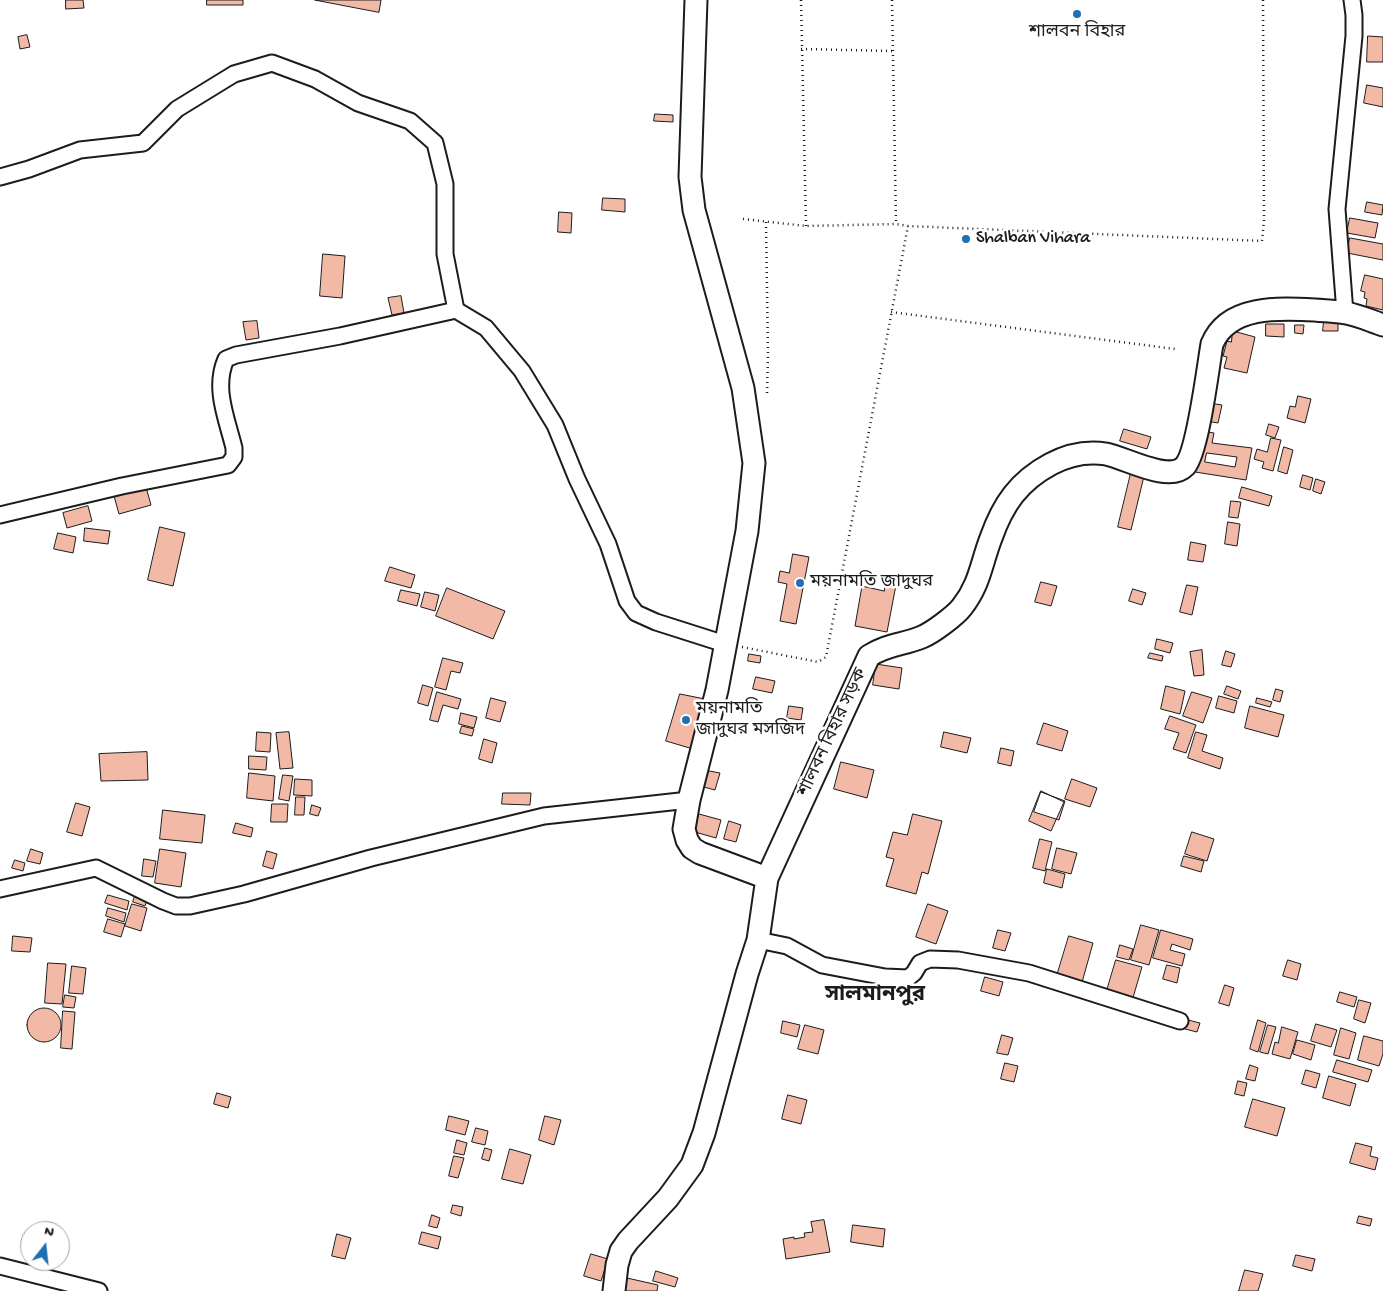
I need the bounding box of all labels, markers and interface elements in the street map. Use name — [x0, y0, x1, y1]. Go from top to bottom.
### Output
marker: শালবন বিহার — [1071, 8, 1083, 20]
place label: শালবন বিহার — [1029, 22, 1125, 44]
place label: Shalban Vihara — [976, 228, 1090, 250]
marker: Shalban Vihara — [960, 233, 972, 245]
place label: ময়নামতি জাদুঘর — [810, 572, 933, 594]
marker: ময়নামতি জাদুঘর — [794, 577, 806, 589]
street label: শালবন বিহার সড়ক — [795, 665, 873, 801]
place label: ময়নামতি জাদুঘর মসজিদ — [696, 699, 805, 742]
marker: ময়নামতি জাদুঘর মসজিদ — [680, 714, 692, 726]
district label: সালমানপুর — [825, 984, 925, 1010]
north arrow — [20, 1221, 70, 1271]
text: N — [42, 1223, 56, 1241]

